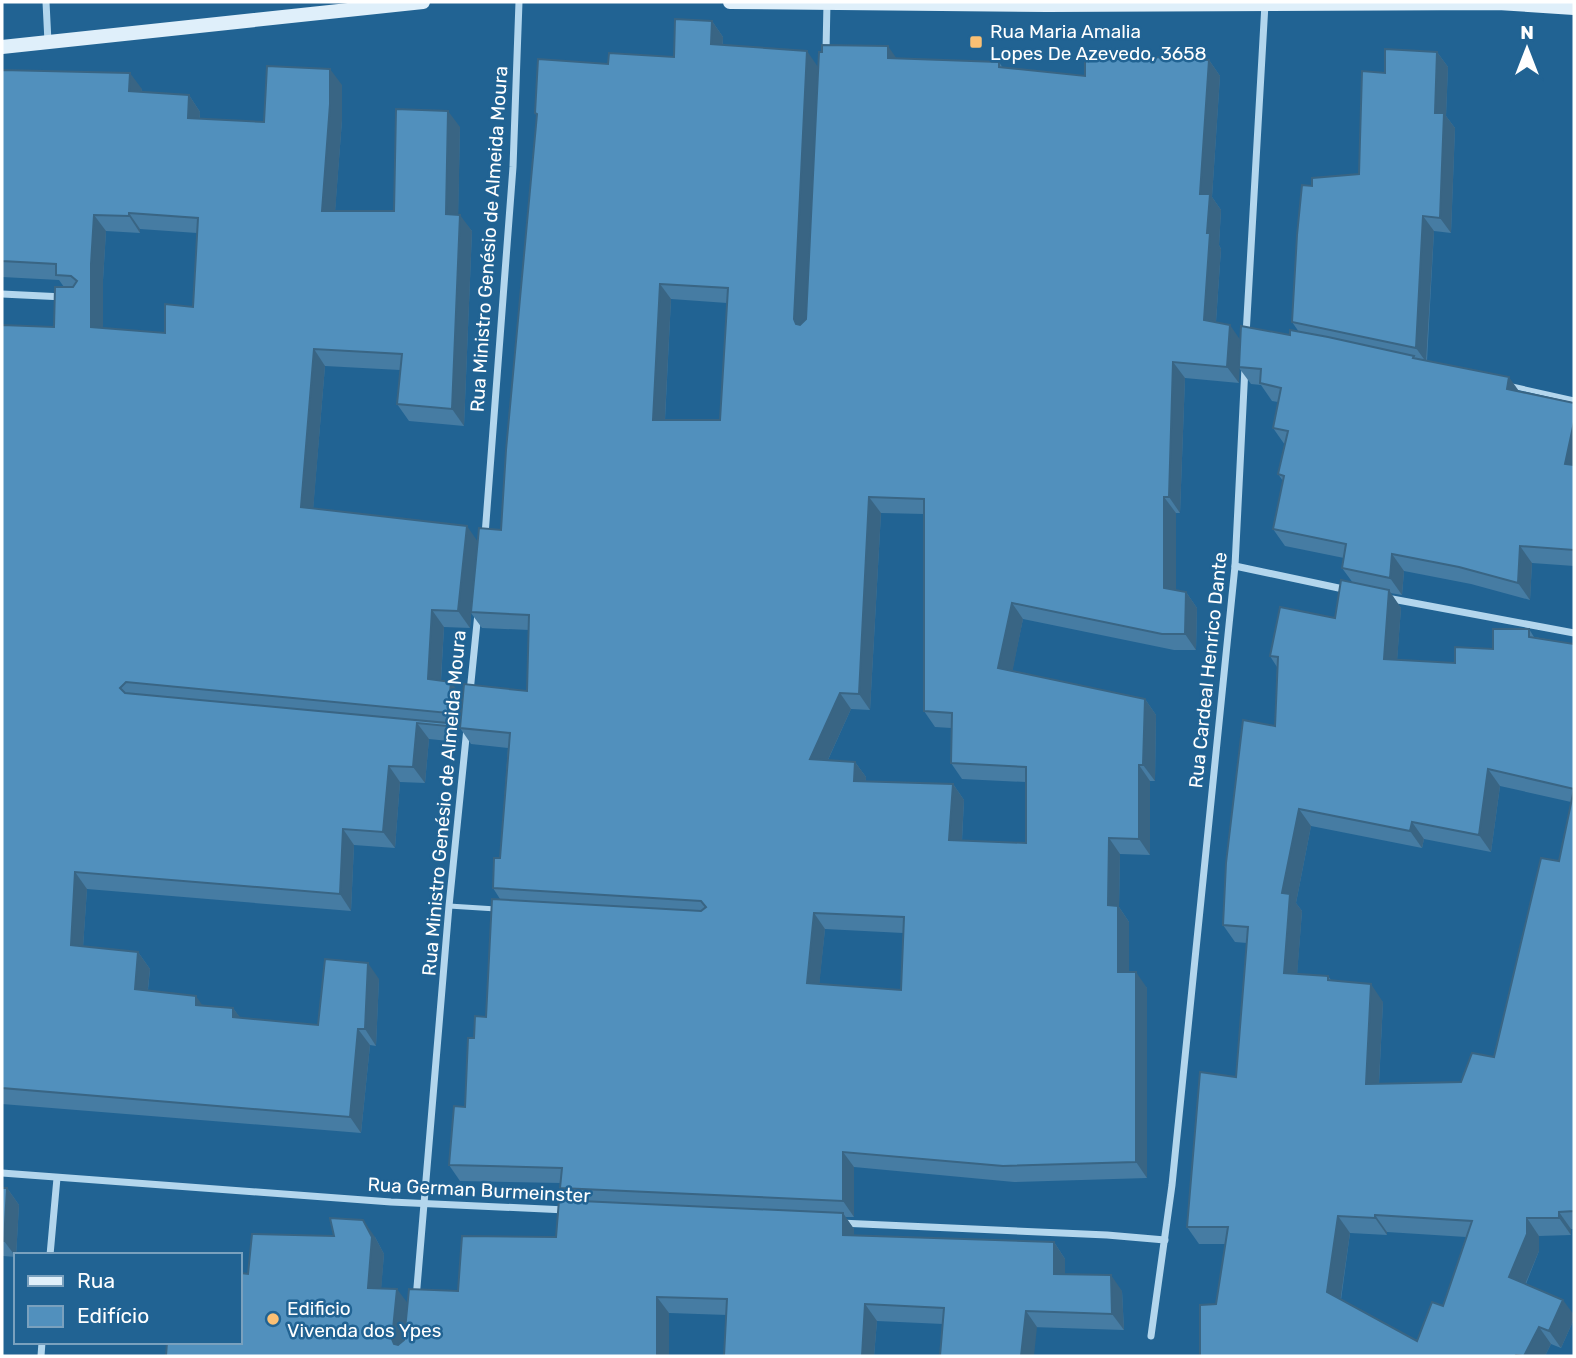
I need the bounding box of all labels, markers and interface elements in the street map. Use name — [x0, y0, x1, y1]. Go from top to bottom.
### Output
north arrow — [1492, 14, 1562, 84]
place label: Rua Maria Amalia Lopes De Azevedo, 3658 — [990, 20, 1207, 65]
text: N — [1520, 21, 1534, 44]
marker: Rua Maria Amalia Lopes De Azevedo, 3658 — [968, 34, 984, 50]
street label: Rua Ministro Genésio de Almeida Moura — [465, 65, 513, 413]
street label: Rua Cardeal Henrico Dante — [1184, 551, 1232, 789]
street label: Rua Ministro Genésio de Almeida Moura — [417, 629, 471, 977]
street label: Rua German Burmeinster — [367, 1173, 592, 1207]
legend — [14, 1253, 242, 1344]
text: Rua — [77, 1268, 115, 1293]
place label: Edificio Vivenda dos Ypes — [287, 1297, 441, 1342]
text: Edifício — [77, 1303, 149, 1328]
marker: Edificio Vivenda dos Ypes — [265, 1311, 281, 1327]

